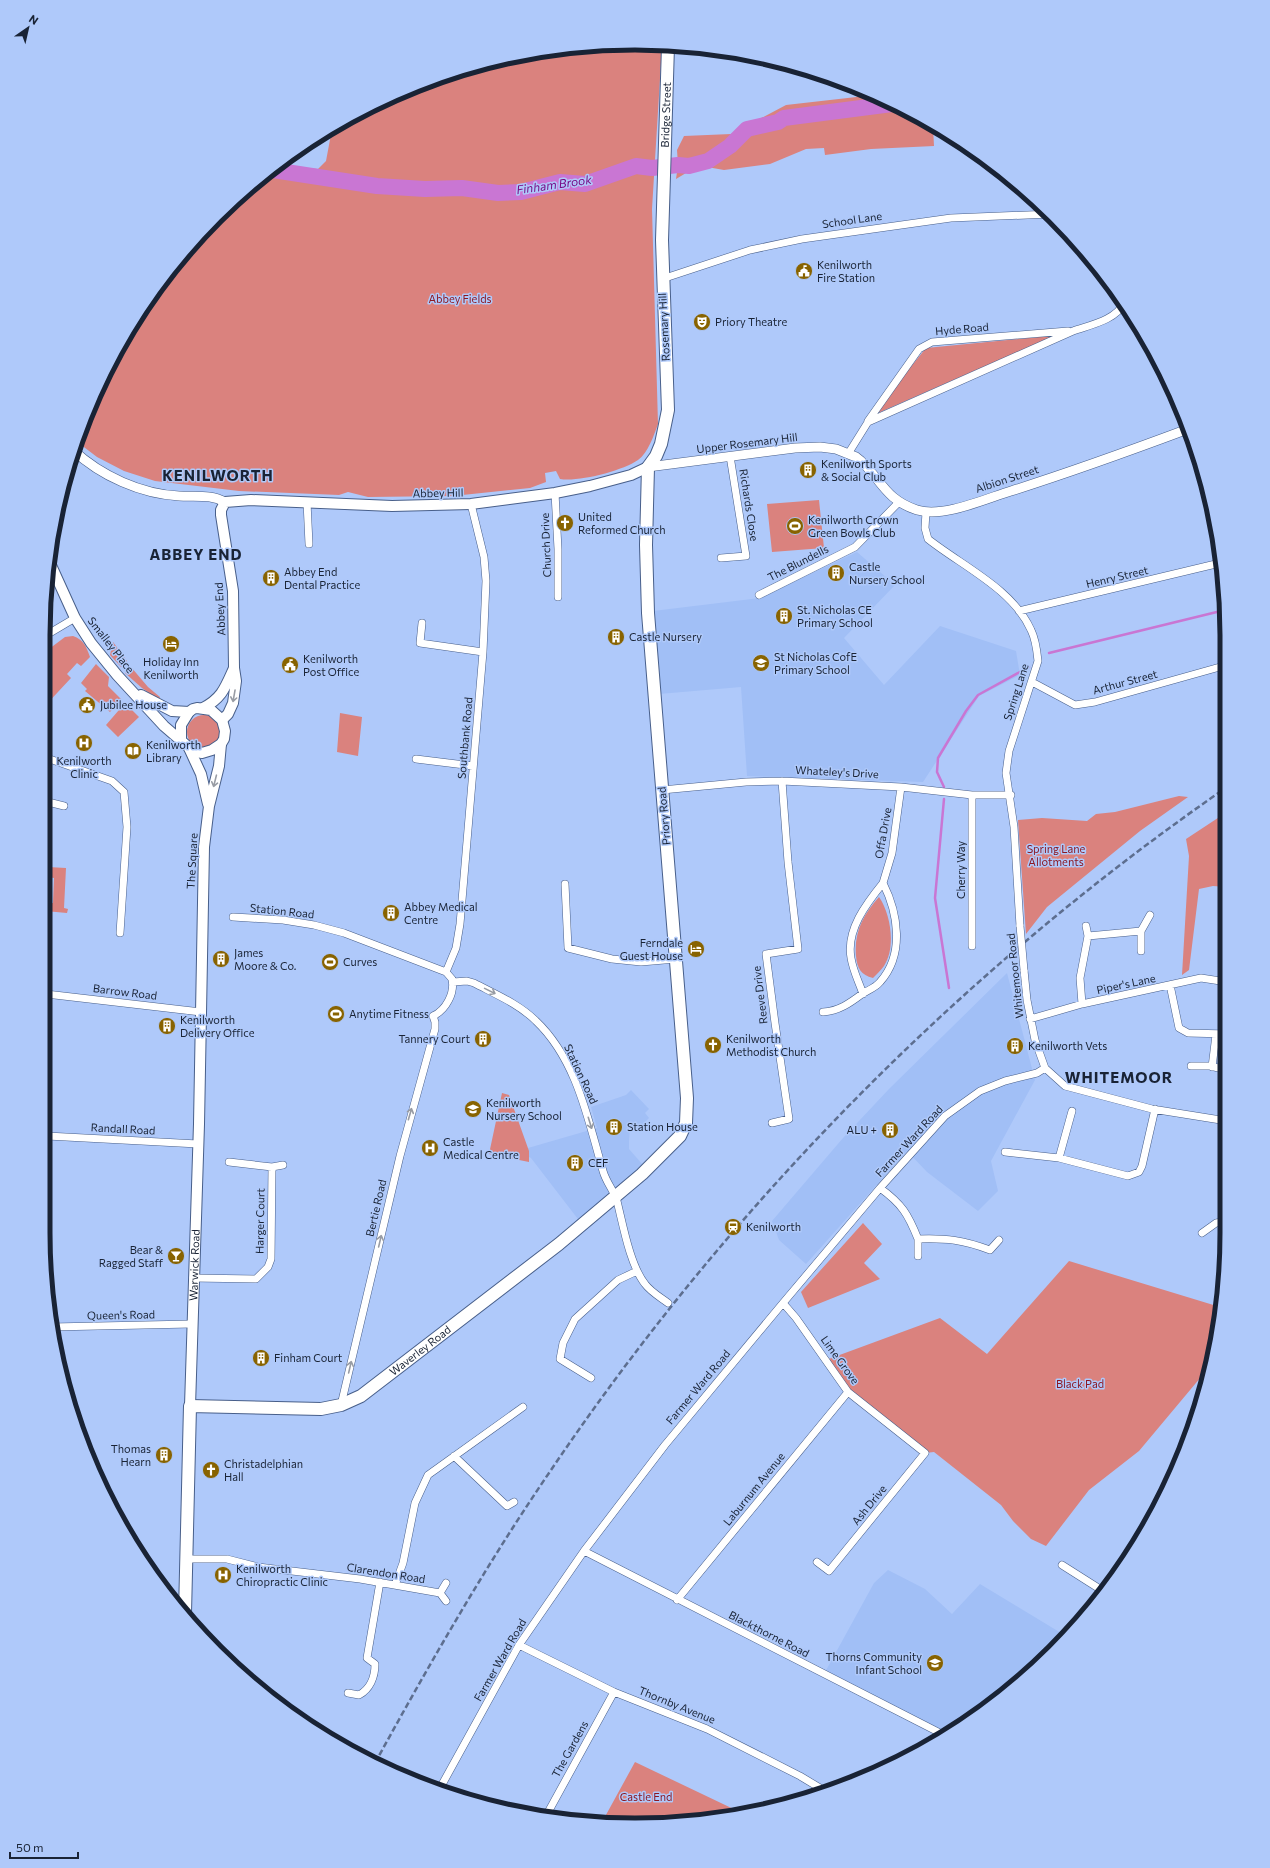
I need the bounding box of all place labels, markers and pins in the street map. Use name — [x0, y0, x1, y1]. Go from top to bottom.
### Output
place label: Kenilworth Fire Station — [817, 258, 875, 284]
public building icon: Kenilworth Fire Station — [794, 261, 814, 281]
theatre icon: Priory Theatre — [692, 312, 712, 332]
place label: Priory Theatre — [715, 315, 788, 328]
place label: Kenilworth Sports & Social Club — [821, 457, 912, 483]
building icon: Kenilworth Sports & Social Club — [798, 460, 818, 480]
place label: United Reformed Church — [578, 510, 666, 536]
church icon: United Reformed Church — [555, 513, 575, 533]
place label: Kenilworth Crown Green Bowls Club — [808, 513, 898, 539]
sports icon: Kenilworth Crown Green Bowls Club — [785, 516, 805, 536]
place label: Castle Nursery School — [849, 560, 925, 586]
building icon: Castle Nursery School — [826, 563, 846, 583]
place label: Abbey End Dental Practice — [284, 565, 361, 591]
building icon: Abbey End Dental Practice — [261, 568, 281, 588]
place label: St. Nicholas CE Primary School — [797, 603, 873, 629]
building icon: St. Nicholas CE Primary School — [774, 606, 794, 626]
building icon: Castle Nursery — [606, 627, 626, 647]
place label: Castle Nursery — [629, 630, 702, 643]
hotel icon: Holiday Inn Kenilworth — [161, 634, 181, 654]
place label: St Nicholas CofE Primary School — [774, 650, 857, 676]
place label: Kenilworth Post Office — [303, 652, 359, 678]
school or university icon: St Nicholas CofE Primary School — [751, 653, 771, 673]
place label: Holiday Inn Kenilworth — [143, 655, 199, 681]
public building icon: Kenilworth Post Office — [280, 655, 300, 675]
public building icon: Jubilee House — [77, 695, 97, 715]
place label: Jubilee House — [100, 698, 167, 712]
hospital icon: Kenilworth Clinic — [74, 733, 94, 753]
place label: Kenilworth Library — [146, 738, 201, 764]
library icon: Kenilworth Library — [123, 741, 143, 761]
place label: Kenilworth Clinic — [56, 754, 112, 780]
place label: Abbey Medical Centre — [404, 900, 478, 926]
building icon: Abbey Medical Centre — [381, 903, 401, 923]
place label: Ferndale Guest House — [620, 936, 683, 962]
hotel icon: Ferndale Guest House — [686, 939, 706, 959]
place label: James Moore & Co. — [234, 946, 297, 972]
building icon: James Moore & Co. — [211, 949, 231, 969]
sports icon: Curves — [320, 952, 340, 972]
place label: Curves — [343, 955, 377, 968]
sports icon: Anytime Fitness — [326, 1004, 346, 1024]
place label: Anytime Fitness — [349, 1007, 429, 1020]
place label: Kenilworth Delivery Office — [180, 1013, 255, 1039]
building icon: Kenilworth Delivery Office — [157, 1016, 177, 1036]
building icon: Tannery Court — [473, 1029, 493, 1049]
place label: Tannery Court — [398, 1032, 470, 1045]
place label: Kenilworth Methodist Church — [726, 1032, 816, 1058]
church icon: Kenilworth Methodist Church — [703, 1035, 723, 1055]
building icon: Kenilworth Vets — [1005, 1036, 1025, 1056]
place label: Kenilworth Vets — [1028, 1039, 1107, 1052]
place label: Kenilworth Nursery School — [486, 1096, 562, 1122]
school or university icon: Kenilworth Nursery School — [463, 1099, 483, 1119]
building icon: Station House — [604, 1117, 624, 1137]
place label: Station House — [627, 1120, 698, 1133]
building icon: ALU + — [880, 1120, 900, 1140]
place label: ALU + — [847, 1123, 877, 1136]
place label: Castle Medical Centre — [443, 1135, 519, 1161]
hospital icon: Castle Medical Centre — [420, 1138, 440, 1158]
building icon: CEF — [565, 1153, 585, 1173]
place label: CEF — [588, 1156, 608, 1169]
station icon: Kenilworth — [723, 1217, 743, 1237]
place label: Kenilworth — [746, 1220, 801, 1233]
place label: Bear & Ragged Staff — [99, 1243, 164, 1269]
bar icon: Bear & Ragged Staff — [166, 1246, 186, 1266]
building icon: Finham Court — [251, 1348, 271, 1368]
place label: Finham Court — [274, 1351, 343, 1364]
place label: Thomas Hearn — [111, 1442, 151, 1468]
building icon: Thomas Hearn — [154, 1445, 174, 1465]
place label: Christadelphian Hall — [224, 1457, 303, 1483]
church icon: Christadelphian Hall — [201, 1460, 221, 1480]
place label: Kenilworth Chiropractic Clinic — [236, 1562, 328, 1588]
hospital icon: Kenilworth Chiropractic Clinic — [213, 1565, 233, 1585]
place label: Thorns Community Infant School — [825, 1650, 922, 1676]
school or university icon: Thorns Community Infant School — [925, 1653, 945, 1673]

